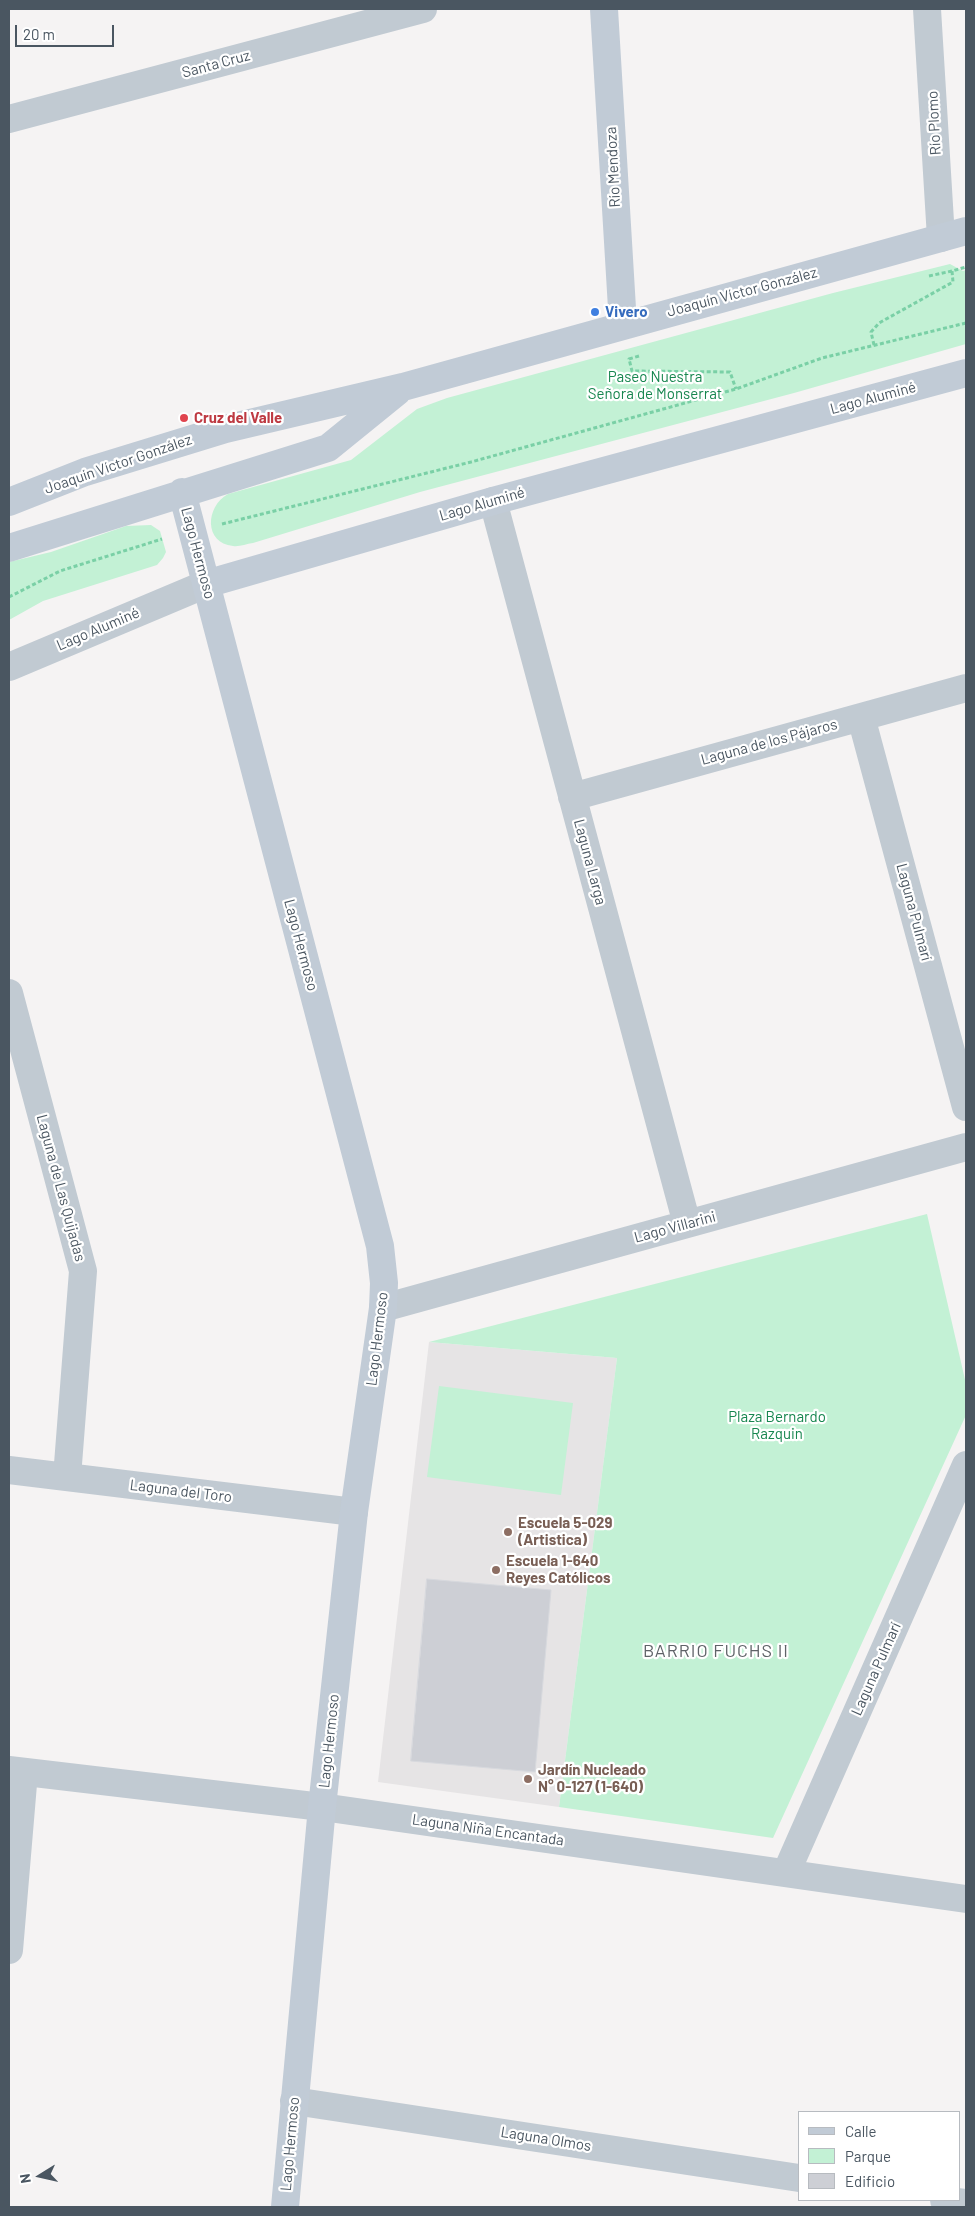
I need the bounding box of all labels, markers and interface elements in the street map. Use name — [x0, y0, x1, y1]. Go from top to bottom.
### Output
scale bar — [18, 15, 116, 47]
text: 20 m — [23, 25, 55, 43]
street label: Santa Cruz — [180, 46, 252, 82]
street label: Río Plomo — [923, 90, 945, 156]
street label: Río Mendoza — [602, 126, 624, 208]
street label: Joaquín Víctor González — [665, 263, 819, 321]
place label: Vivero — [605, 303, 648, 321]
marker: Vivero — [589, 306, 601, 318]
park label: Paseo Nuestra Señora de Monserrat — [588, 368, 722, 403]
street label: Lago Aluminé — [828, 378, 918, 418]
place label: Cruz del Valle — [194, 409, 282, 427]
marker: Cruz del Valle — [178, 412, 190, 424]
street label: Joaquín Víctor González — [42, 430, 194, 498]
street label: Lago Aluminé — [437, 483, 527, 525]
street label: Lago Hermoso — [177, 505, 219, 601]
street label: Lago Aluminé — [54, 603, 142, 655]
street label: Laguna de los Pájaros — [699, 715, 839, 769]
street label: Laguna Larga — [570, 817, 610, 907]
street label: Laguna Pulmarí — [892, 861, 936, 963]
street label: Lago Hermoso — [280, 897, 322, 993]
street label: Laguna de Las Quijadas — [33, 1113, 89, 1263]
street label: Lago Villarini — [632, 1207, 718, 1247]
street label: Lago Hermoso — [362, 1291, 392, 1387]
park label: Plaza Bernardo Razquin — [728, 1408, 826, 1443]
street label: Laguna del Toro — [129, 1476, 233, 1506]
place label: Escuela 5-029 (Artistica) — [518, 1514, 612, 1549]
marker: Escuela 5-029 (Artistica) — [502, 1526, 514, 1538]
place label: Escuela 1-640 Reyes Católicos — [506, 1552, 611, 1587]
marker: Escuela 1-640 Reyes Católicos — [490, 1564, 502, 1576]
street label: Laguna Pulmarí — [847, 1620, 905, 1718]
district label: BARRIO FUCHS II — [641, 1640, 791, 1662]
street label: Lago Hermoso — [315, 1693, 343, 1789]
place label: Jardín Nucleado N° 0-127 (1-640) — [538, 1761, 646, 1796]
marker: Jardín Nucleado N° 0-127 (1-640) — [522, 1773, 534, 1785]
street label: Laguna Niña Encantada — [411, 1810, 565, 1850]
street label: Lago Hermoso — [277, 2096, 303, 2192]
legend — [798, 2111, 960, 2201]
text: Calle — [845, 2122, 877, 2140]
street label: Laguna Olmos — [499, 2123, 593, 2155]
text: Parque — [845, 2147, 891, 2165]
north arrow — [15, 2151, 65, 2201]
text: Edificio — [845, 2172, 895, 2190]
text: N — [16, 2173, 34, 2185]

